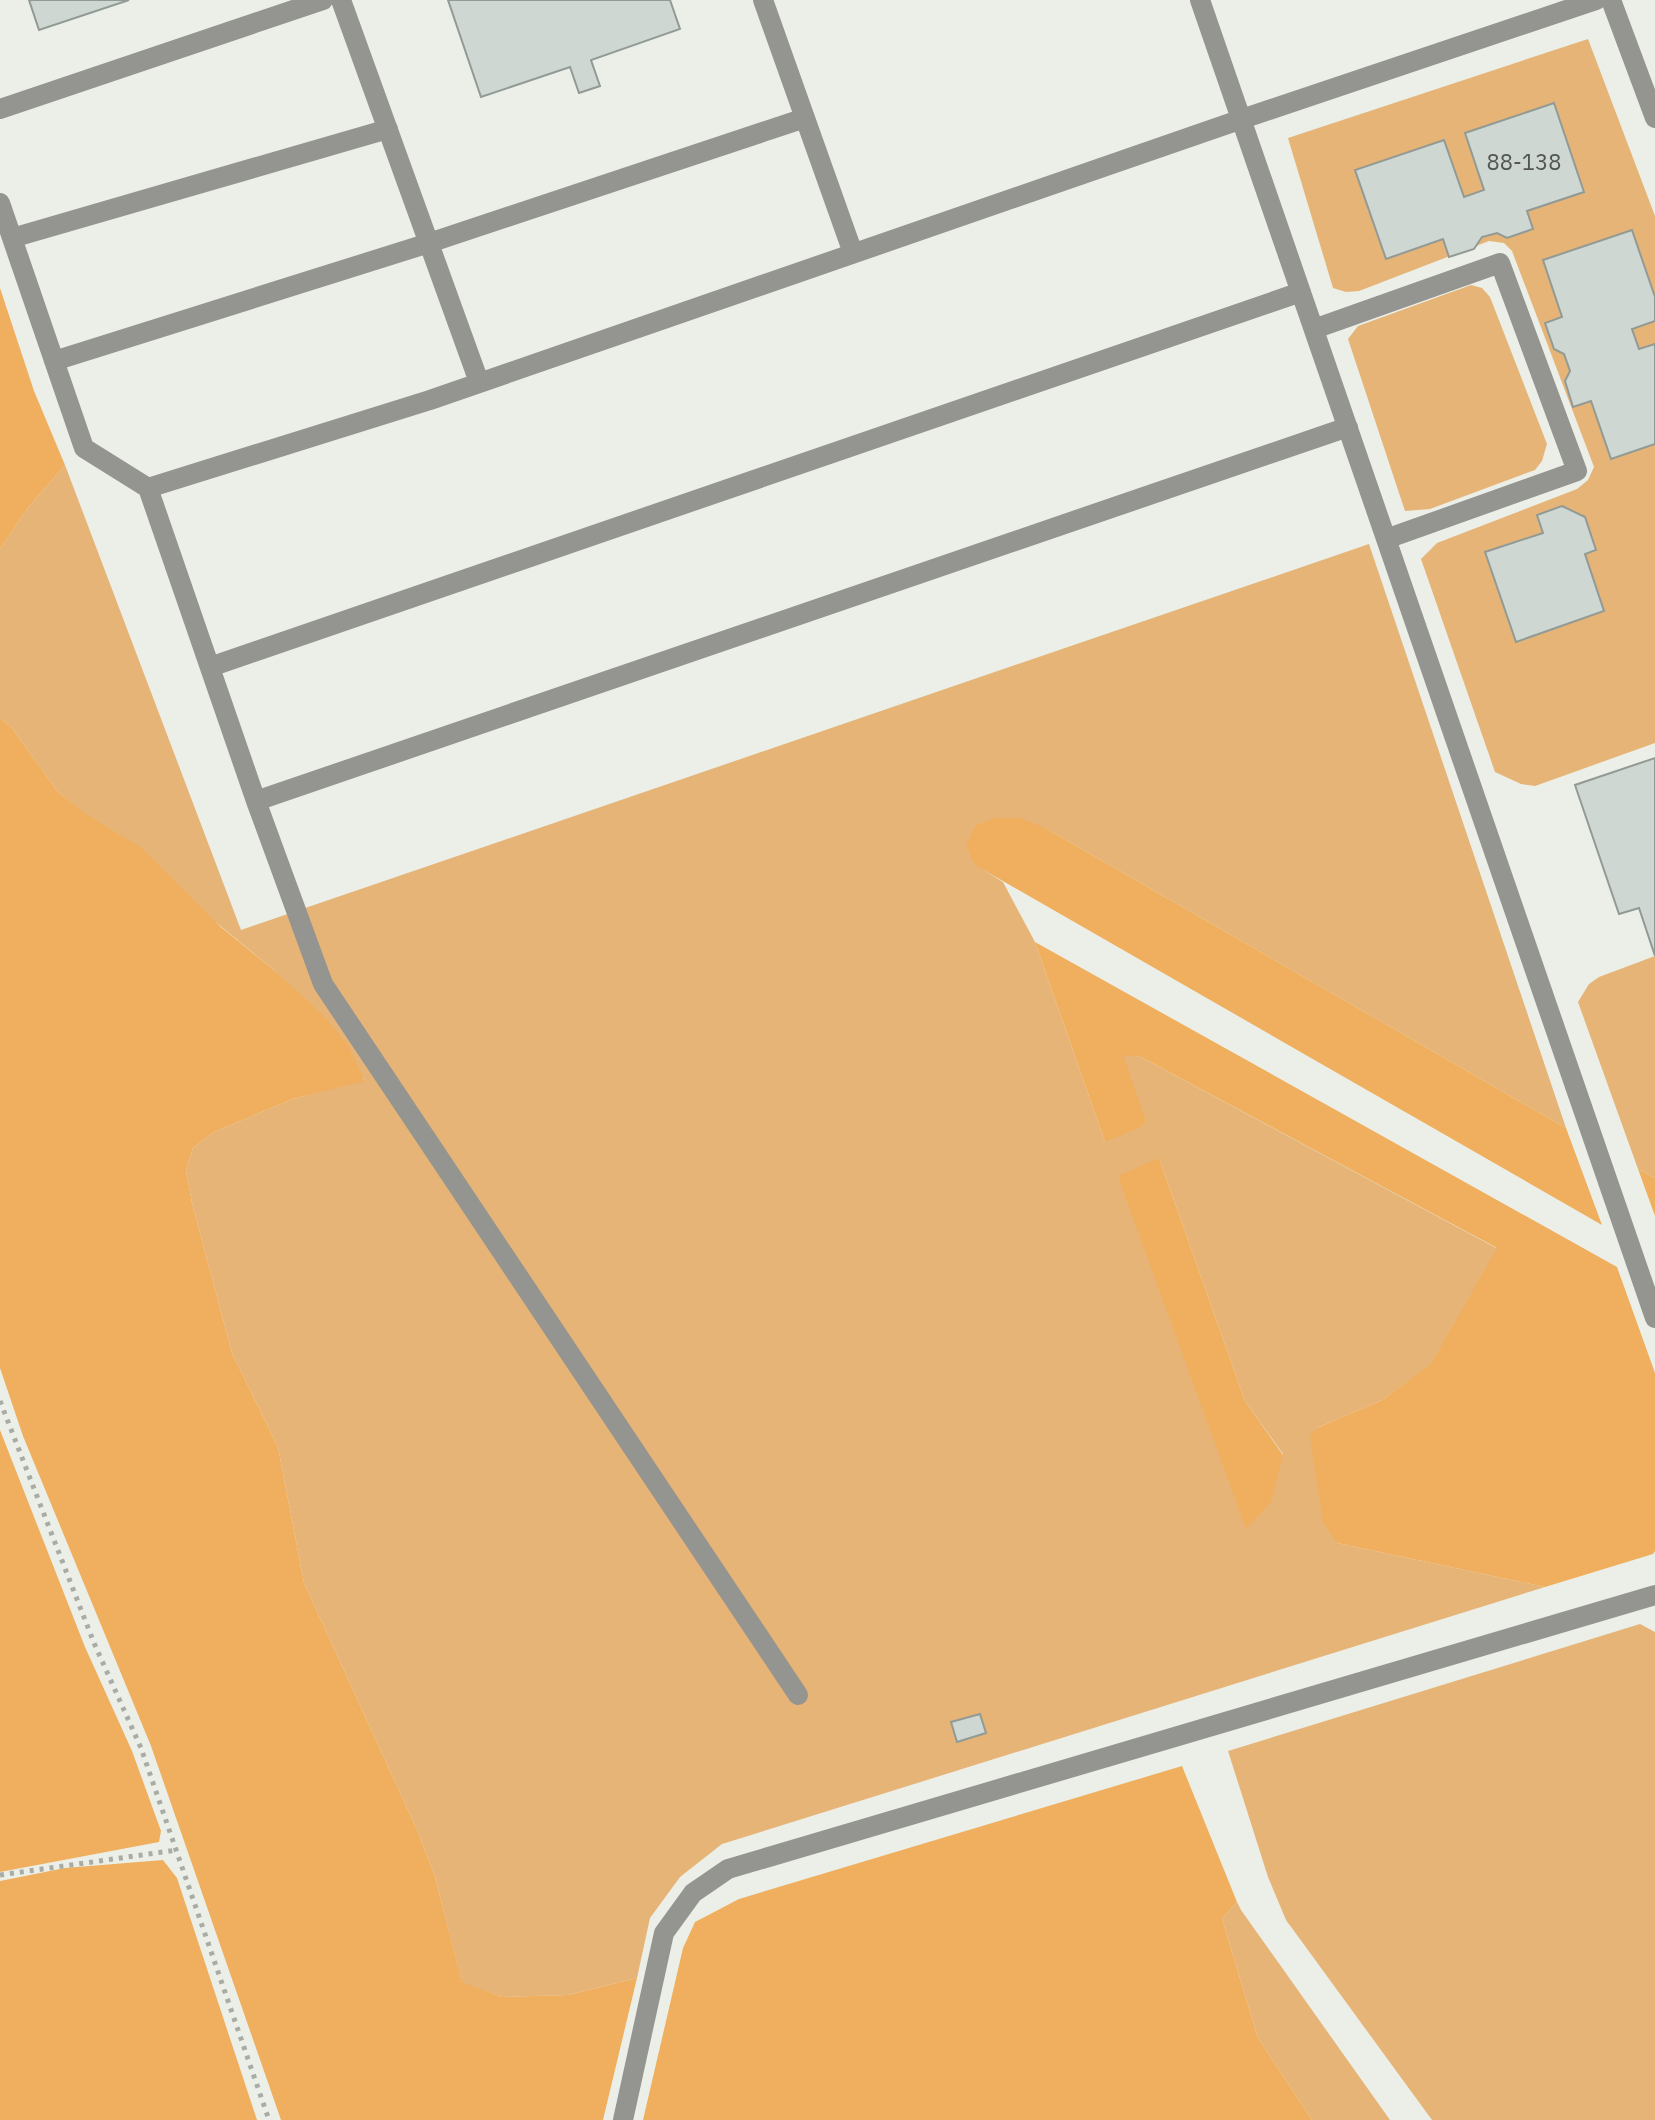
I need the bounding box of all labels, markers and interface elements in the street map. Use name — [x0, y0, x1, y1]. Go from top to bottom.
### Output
house number: 88-138 — [1487, 147, 1561, 176]

